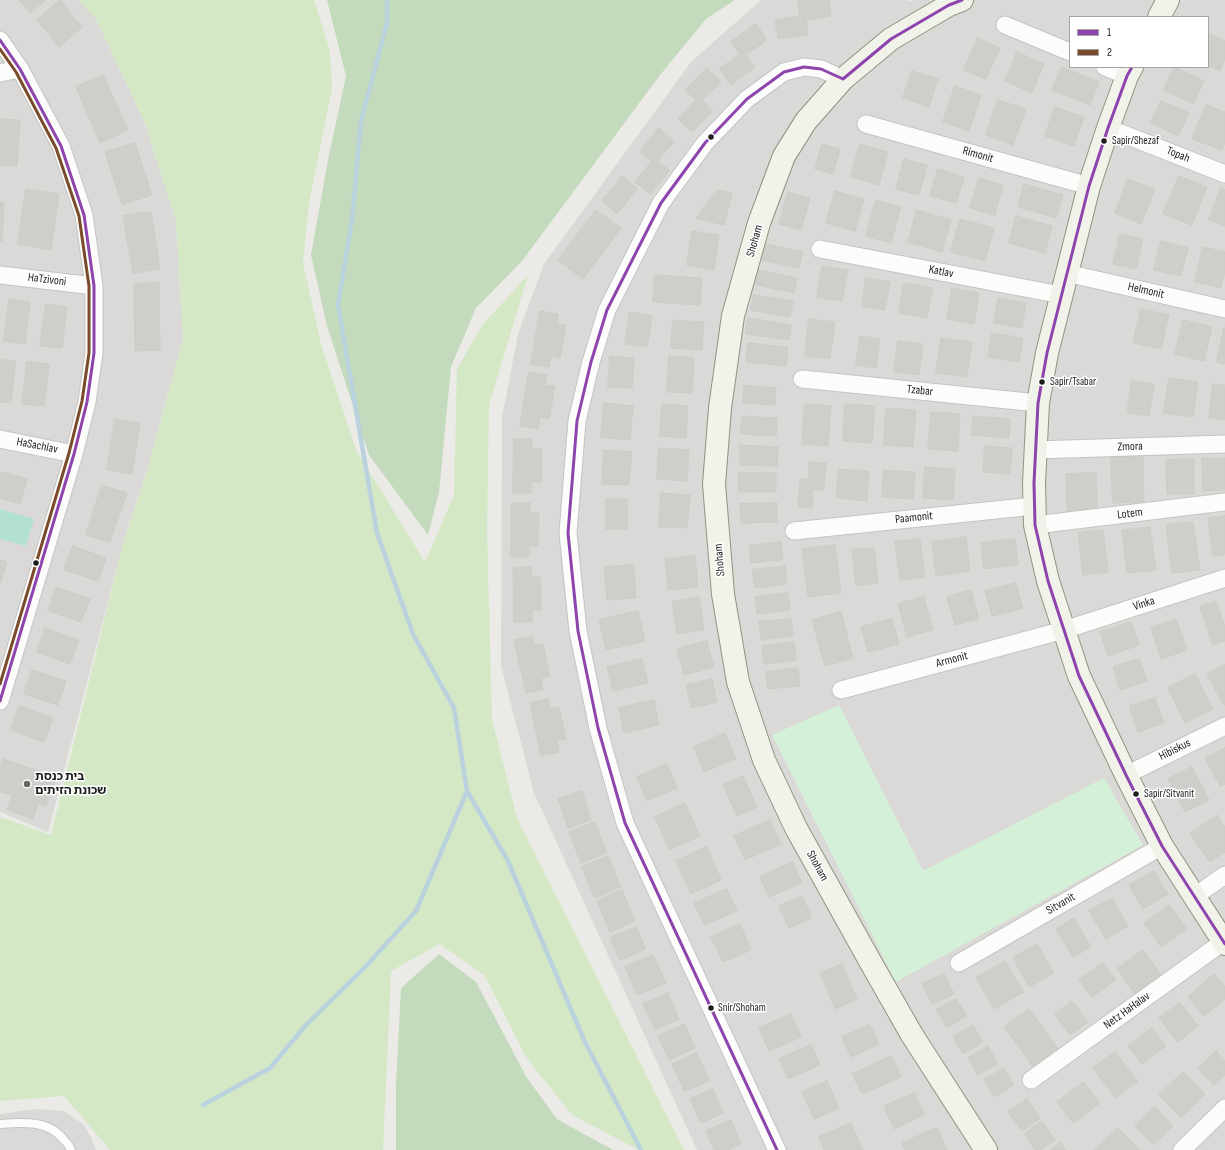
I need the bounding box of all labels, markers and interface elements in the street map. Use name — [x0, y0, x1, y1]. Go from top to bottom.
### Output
legend — [1069, 16, 1209, 68]
text: 1 — [1107, 25, 1111, 40]
text: 2 — [1107, 45, 1112, 60]
unlabelled marker — [706, 132, 716, 142]
place label: Sapir/Shezaf — [1112, 134, 1159, 148]
marker: Sapir/Shezaf — [1099, 136, 1109, 146]
street label: Rimonit — [961, 144, 995, 166]
street label: Topah — [1164, 144, 1192, 166]
street label: Shoham — [744, 223, 766, 259]
street label: Katlav — [927, 263, 955, 281]
street label: HaTzivoni — [27, 271, 67, 289]
street label: Helmonit — [1126, 280, 1166, 302]
place label: Sapir/Tsabar — [1050, 375, 1096, 389]
marker: Sapir/Tsabar — [1037, 377, 1047, 387]
street label: Tzabar — [906, 382, 934, 400]
street label: HaSachlav — [15, 435, 59, 457]
street label: Zmora — [1117, 439, 1143, 455]
street label: Lotem — [1117, 505, 1143, 523]
street label: Paamonit — [894, 509, 934, 527]
street label: Shoham — [711, 543, 729, 577]
unlabelled marker — [31, 558, 41, 568]
street label: Vinka — [1131, 594, 1157, 614]
street label: Armonit — [934, 649, 970, 671]
street label: Hibiskus — [1157, 736, 1193, 764]
place label: בית כנסת שכונת הזיתים — [35, 770, 106, 798]
marker: בית כנסת שכונת הזיתים — [22, 779, 32, 789]
place label: Sapir/Sitvanit — [1144, 787, 1194, 801]
marker: Sapir/Sitvanit — [1131, 789, 1141, 799]
street label: Shoham — [803, 848, 831, 884]
street label: Sitvanit — [1044, 890, 1078, 918]
street label: Netz HaHalav — [1101, 989, 1153, 1033]
place label: Snir/Shoham — [718, 1001, 766, 1015]
marker: Snir/Shoham — [706, 1003, 716, 1013]

